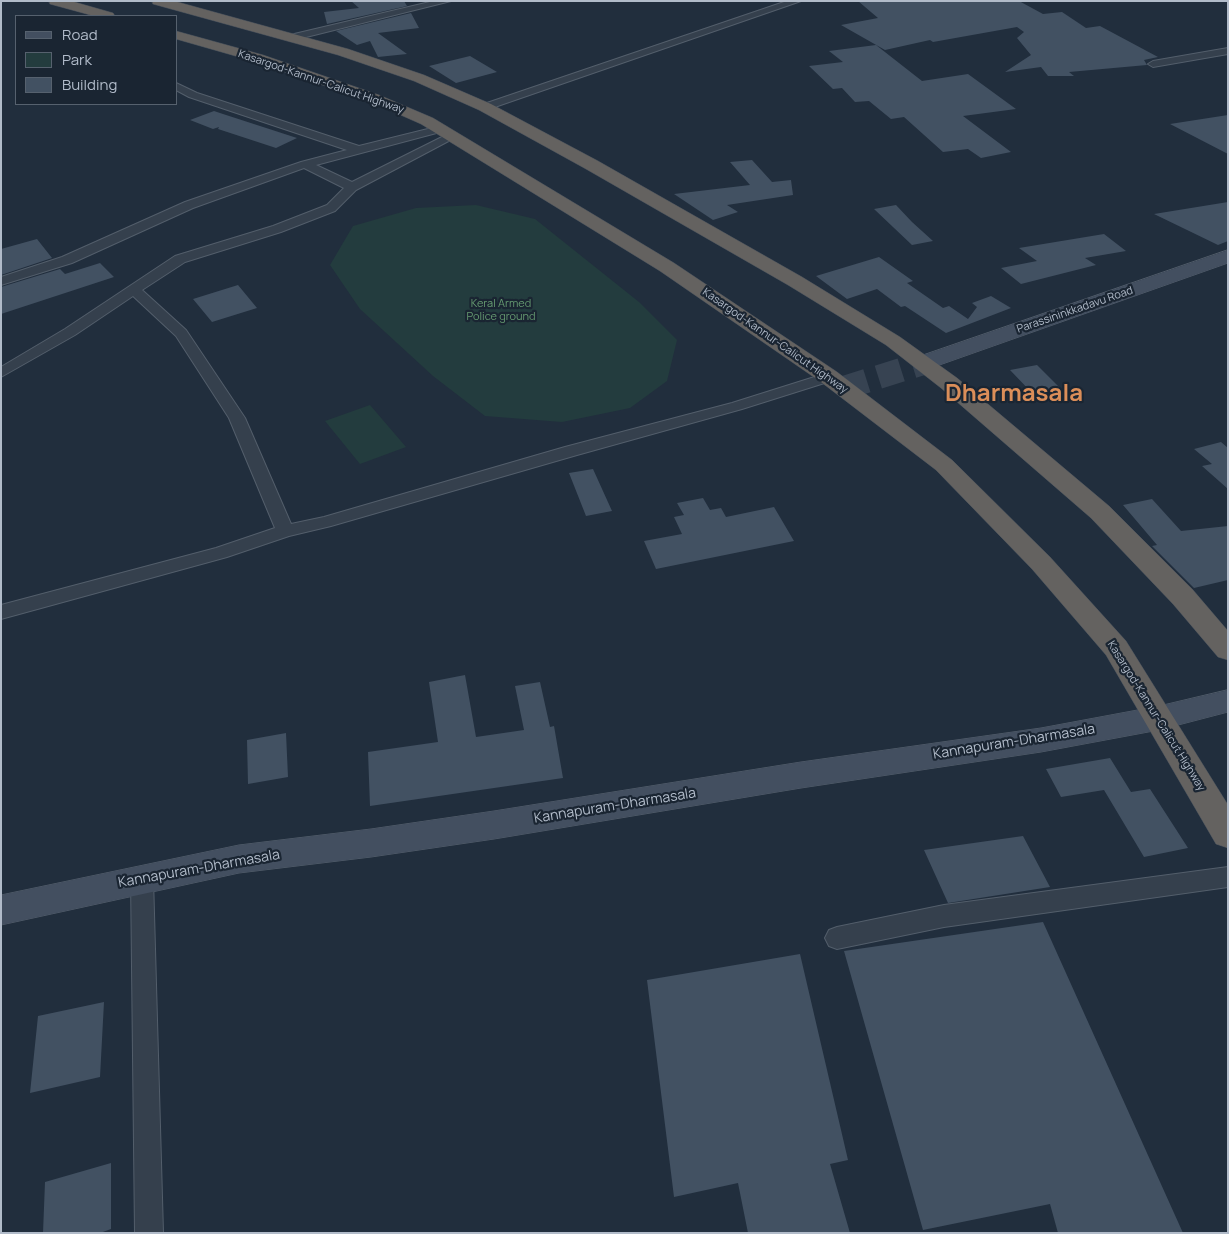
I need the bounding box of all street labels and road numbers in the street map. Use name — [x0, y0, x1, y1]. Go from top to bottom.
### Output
street label: Kasargod-Kannur-Calicut Highway — [236, 47, 406, 117]
street label: Parassininkkadavu Road — [1015, 284, 1135, 336]
street label: Kasargod-Kannur-Calicut Highway — [700, 286, 850, 396]
street label: Kasargod-Kannur-Calicut Highway — [1104, 639, 1208, 793]
street label: Kannapuram-Dharmasala — [932, 721, 1096, 763]
street label: Kannapuram-Dharmasala — [533, 785, 697, 827]
street label: Kannapuram-Dharmasala — [117, 847, 281, 891]

